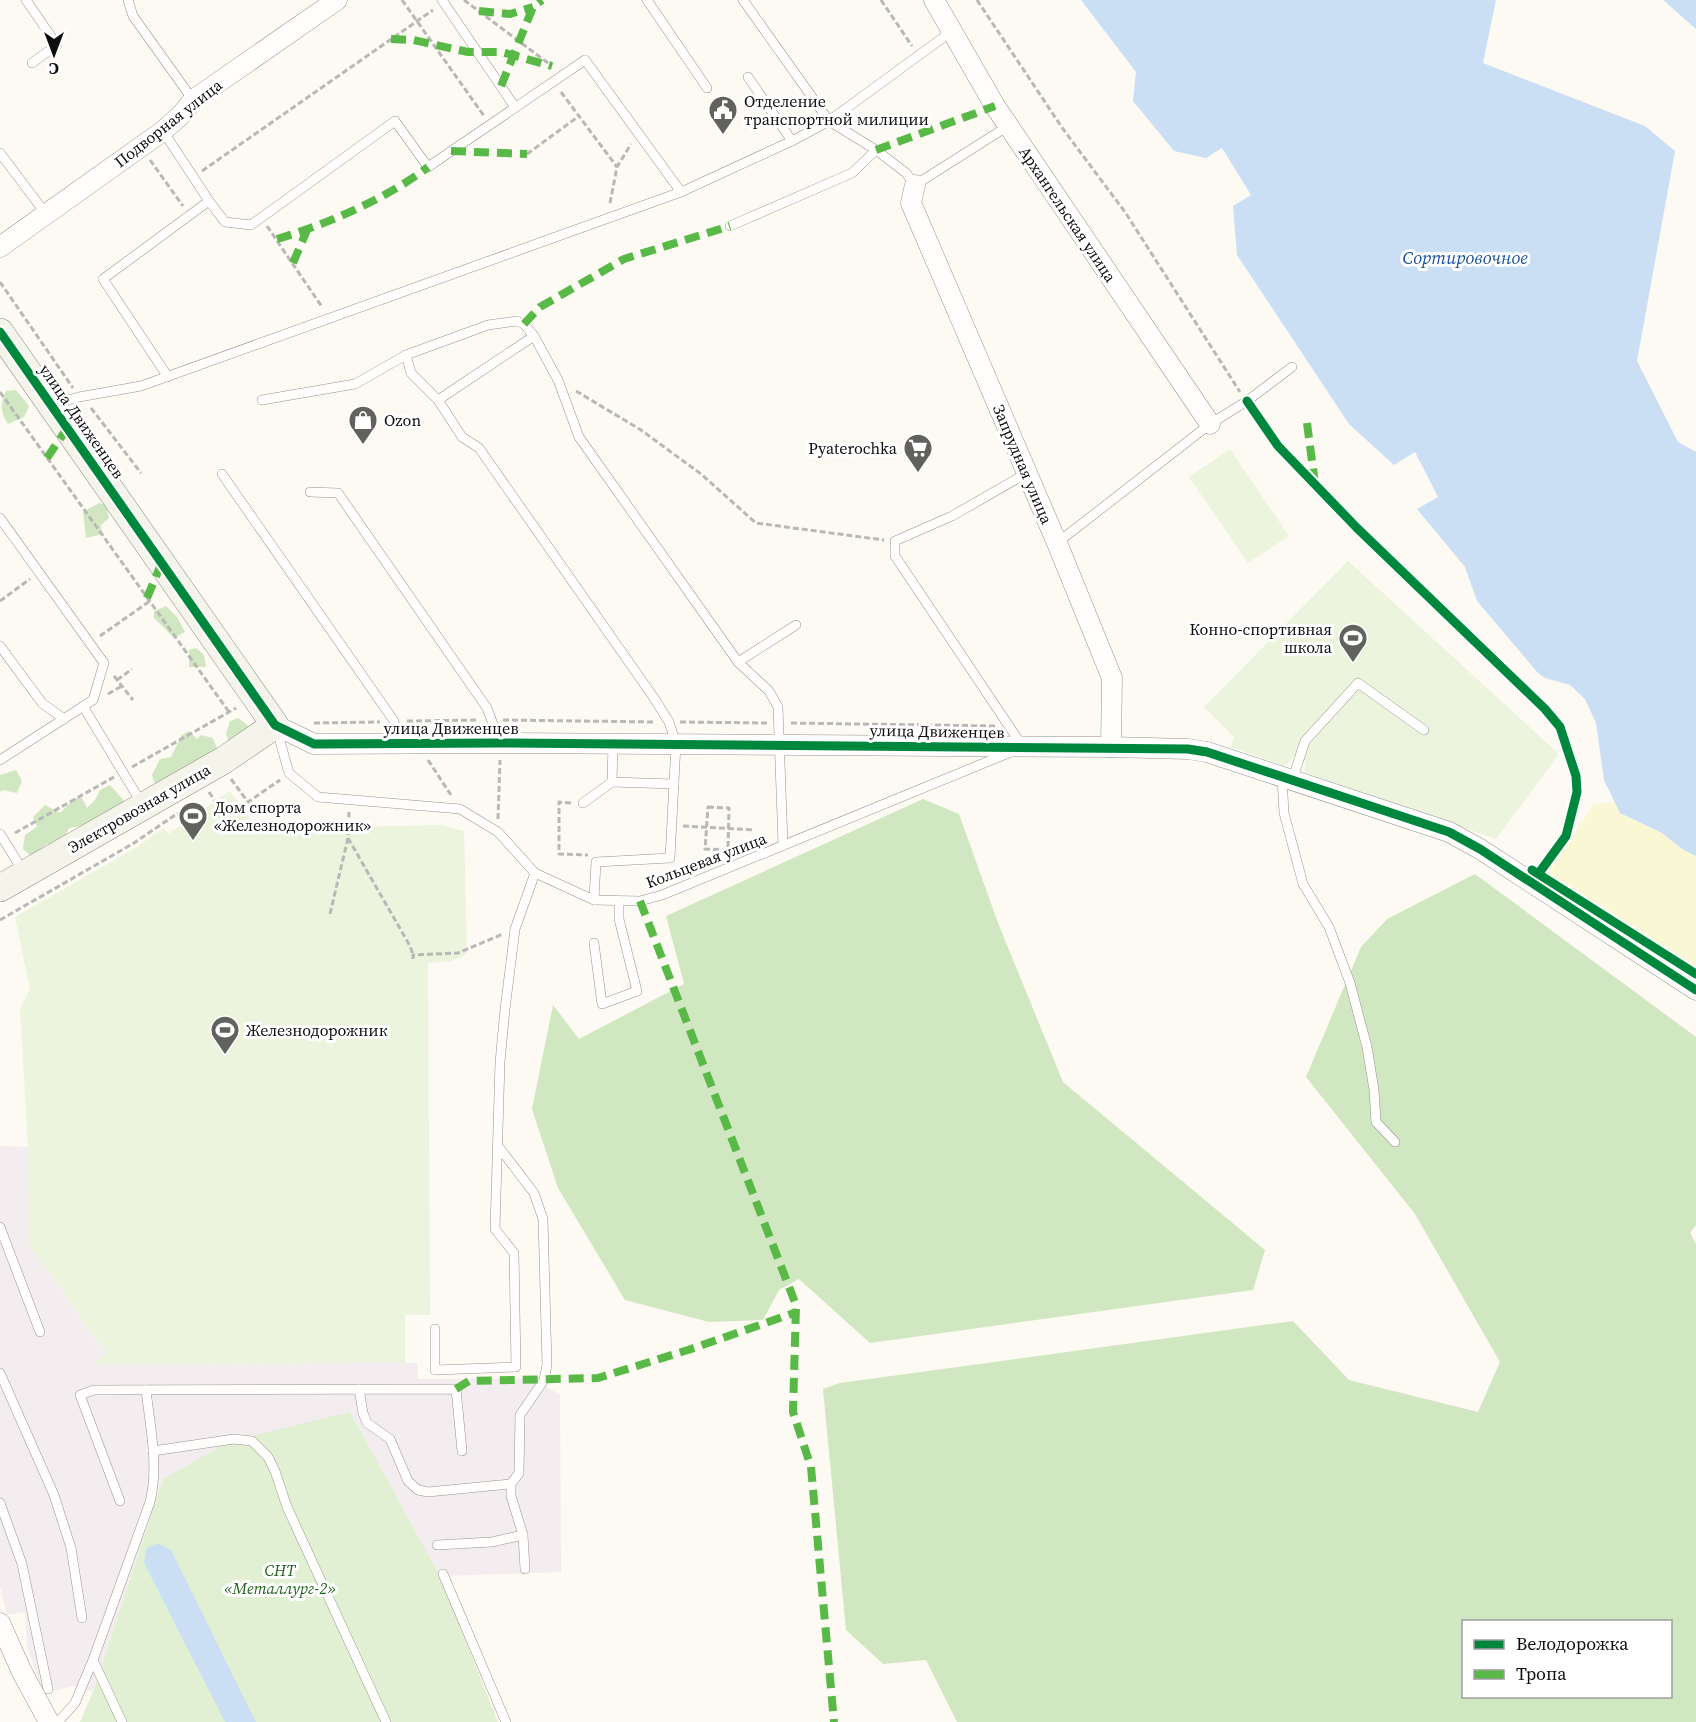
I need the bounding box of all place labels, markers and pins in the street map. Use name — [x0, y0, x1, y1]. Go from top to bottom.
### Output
place label: Отделение транспортной милиции — [744, 90, 929, 130]
public building icon: Отделение транспортной милиции — [707, 94, 739, 136]
shop icon: Ozon — [347, 404, 379, 446]
place label: Ozon — [384, 409, 421, 431]
supermarket icon: Pyaterochka — [902, 432, 934, 474]
place label: Pyaterochka — [808, 437, 898, 459]
place label: Конно-спортивная школа — [1190, 618, 1333, 658]
sports icon: Конно-спортивная школа — [1337, 622, 1369, 664]
place label: Дом спорта «Железнодорожник» — [214, 796, 371, 836]
sports icon: Дом спорта «Железнодорожник» — [177, 800, 209, 842]
sports icon: Железнодорожник — [209, 1014, 241, 1056]
place label: Железнодорожник — [246, 1019, 388, 1041]

